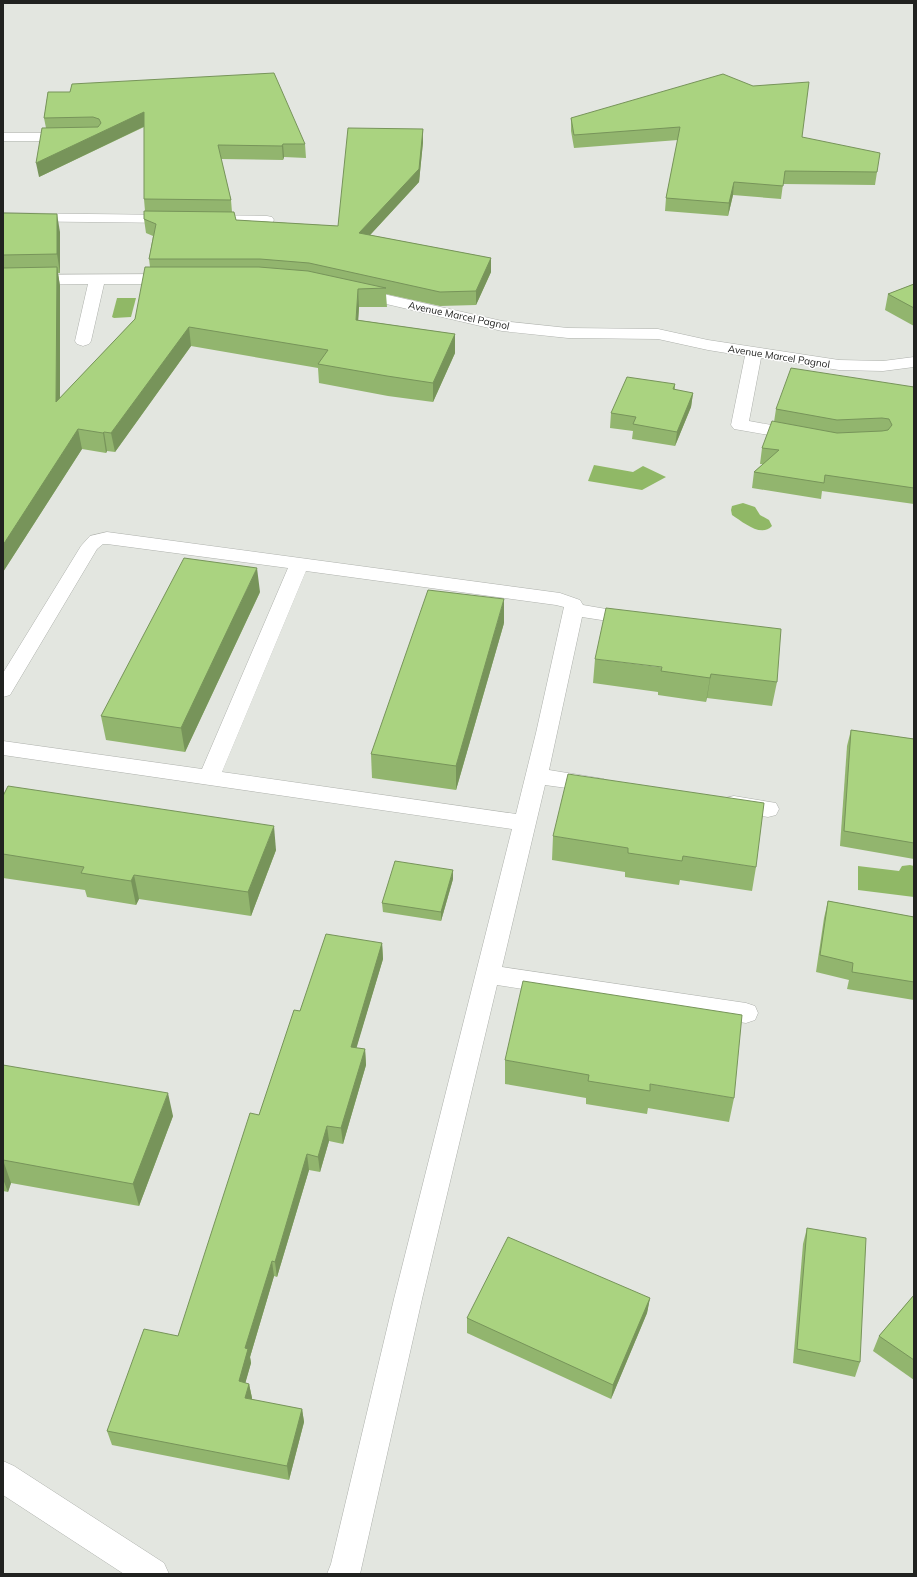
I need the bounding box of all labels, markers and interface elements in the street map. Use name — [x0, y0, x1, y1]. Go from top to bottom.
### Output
street label: Avenue Marcel Pagnol — [407, 298, 511, 333]
street label: Avenue Marcel Pagnol — [727, 342, 831, 371]

